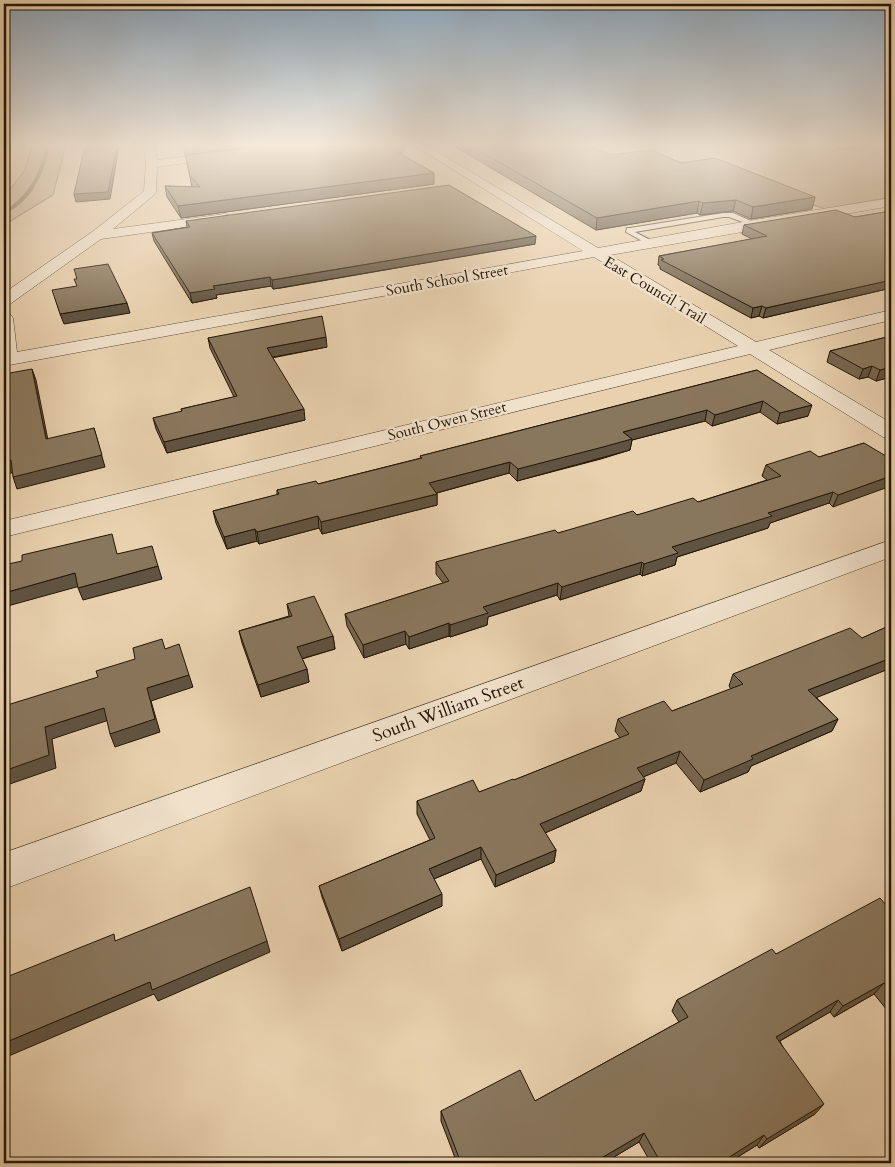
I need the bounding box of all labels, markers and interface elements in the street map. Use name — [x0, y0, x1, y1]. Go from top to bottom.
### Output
street label: East Council Trail — [600, 252, 710, 328]
street label: South School Street — [384, 259, 510, 301]
street label: South Owen Street — [386, 397, 509, 445]
street label: South William Street — [369, 670, 528, 748]

